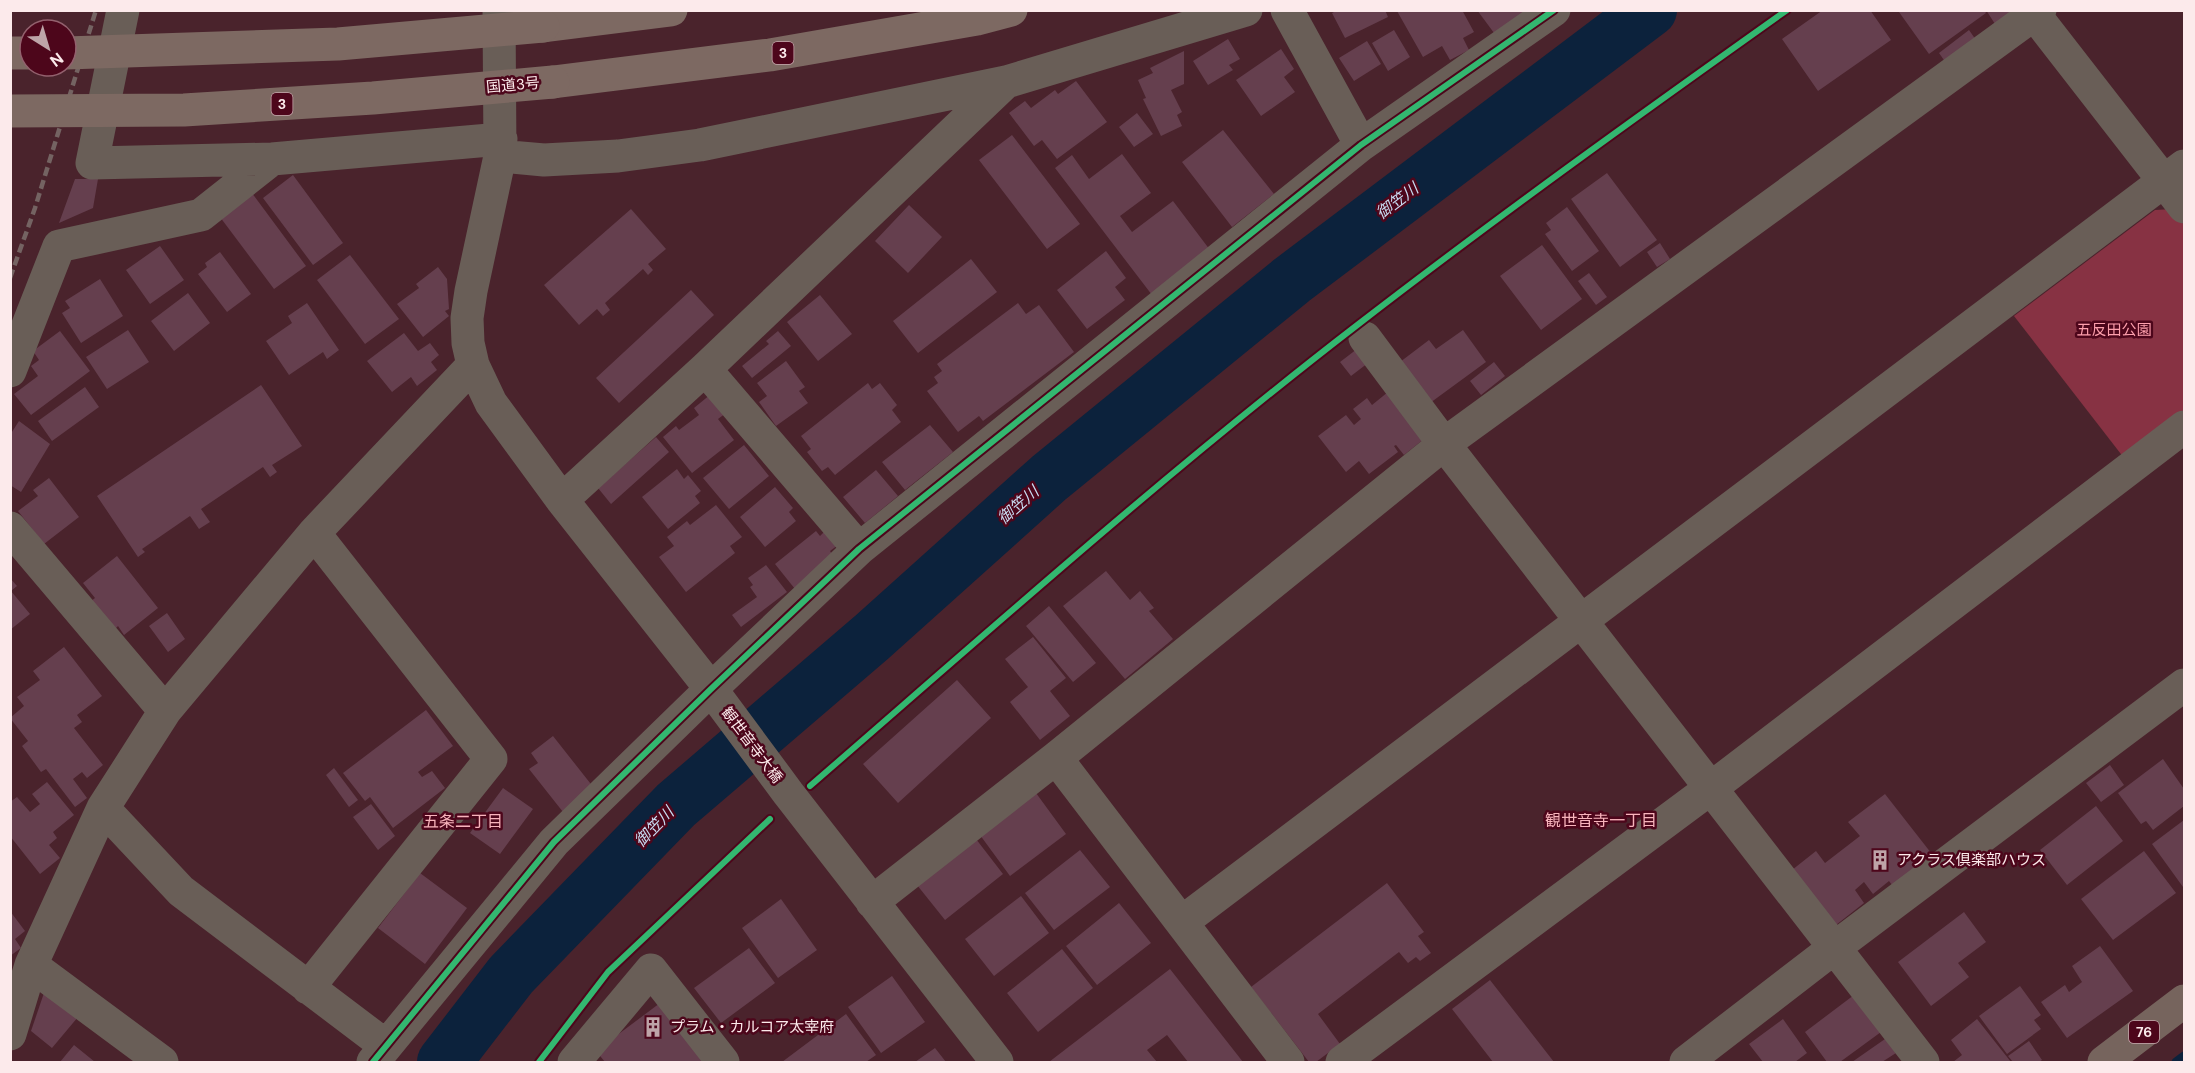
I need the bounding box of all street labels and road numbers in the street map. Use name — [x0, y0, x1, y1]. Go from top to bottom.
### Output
road number: 3 — [772, 42, 794, 64]
street label: 国道3号 — [485, 73, 541, 97]
road number: 3 — [272, 93, 292, 115]
street label: 観世音寺大橋 — [717, 703, 787, 787]
road number: 76 — [2129, 1021, 2159, 1043]

